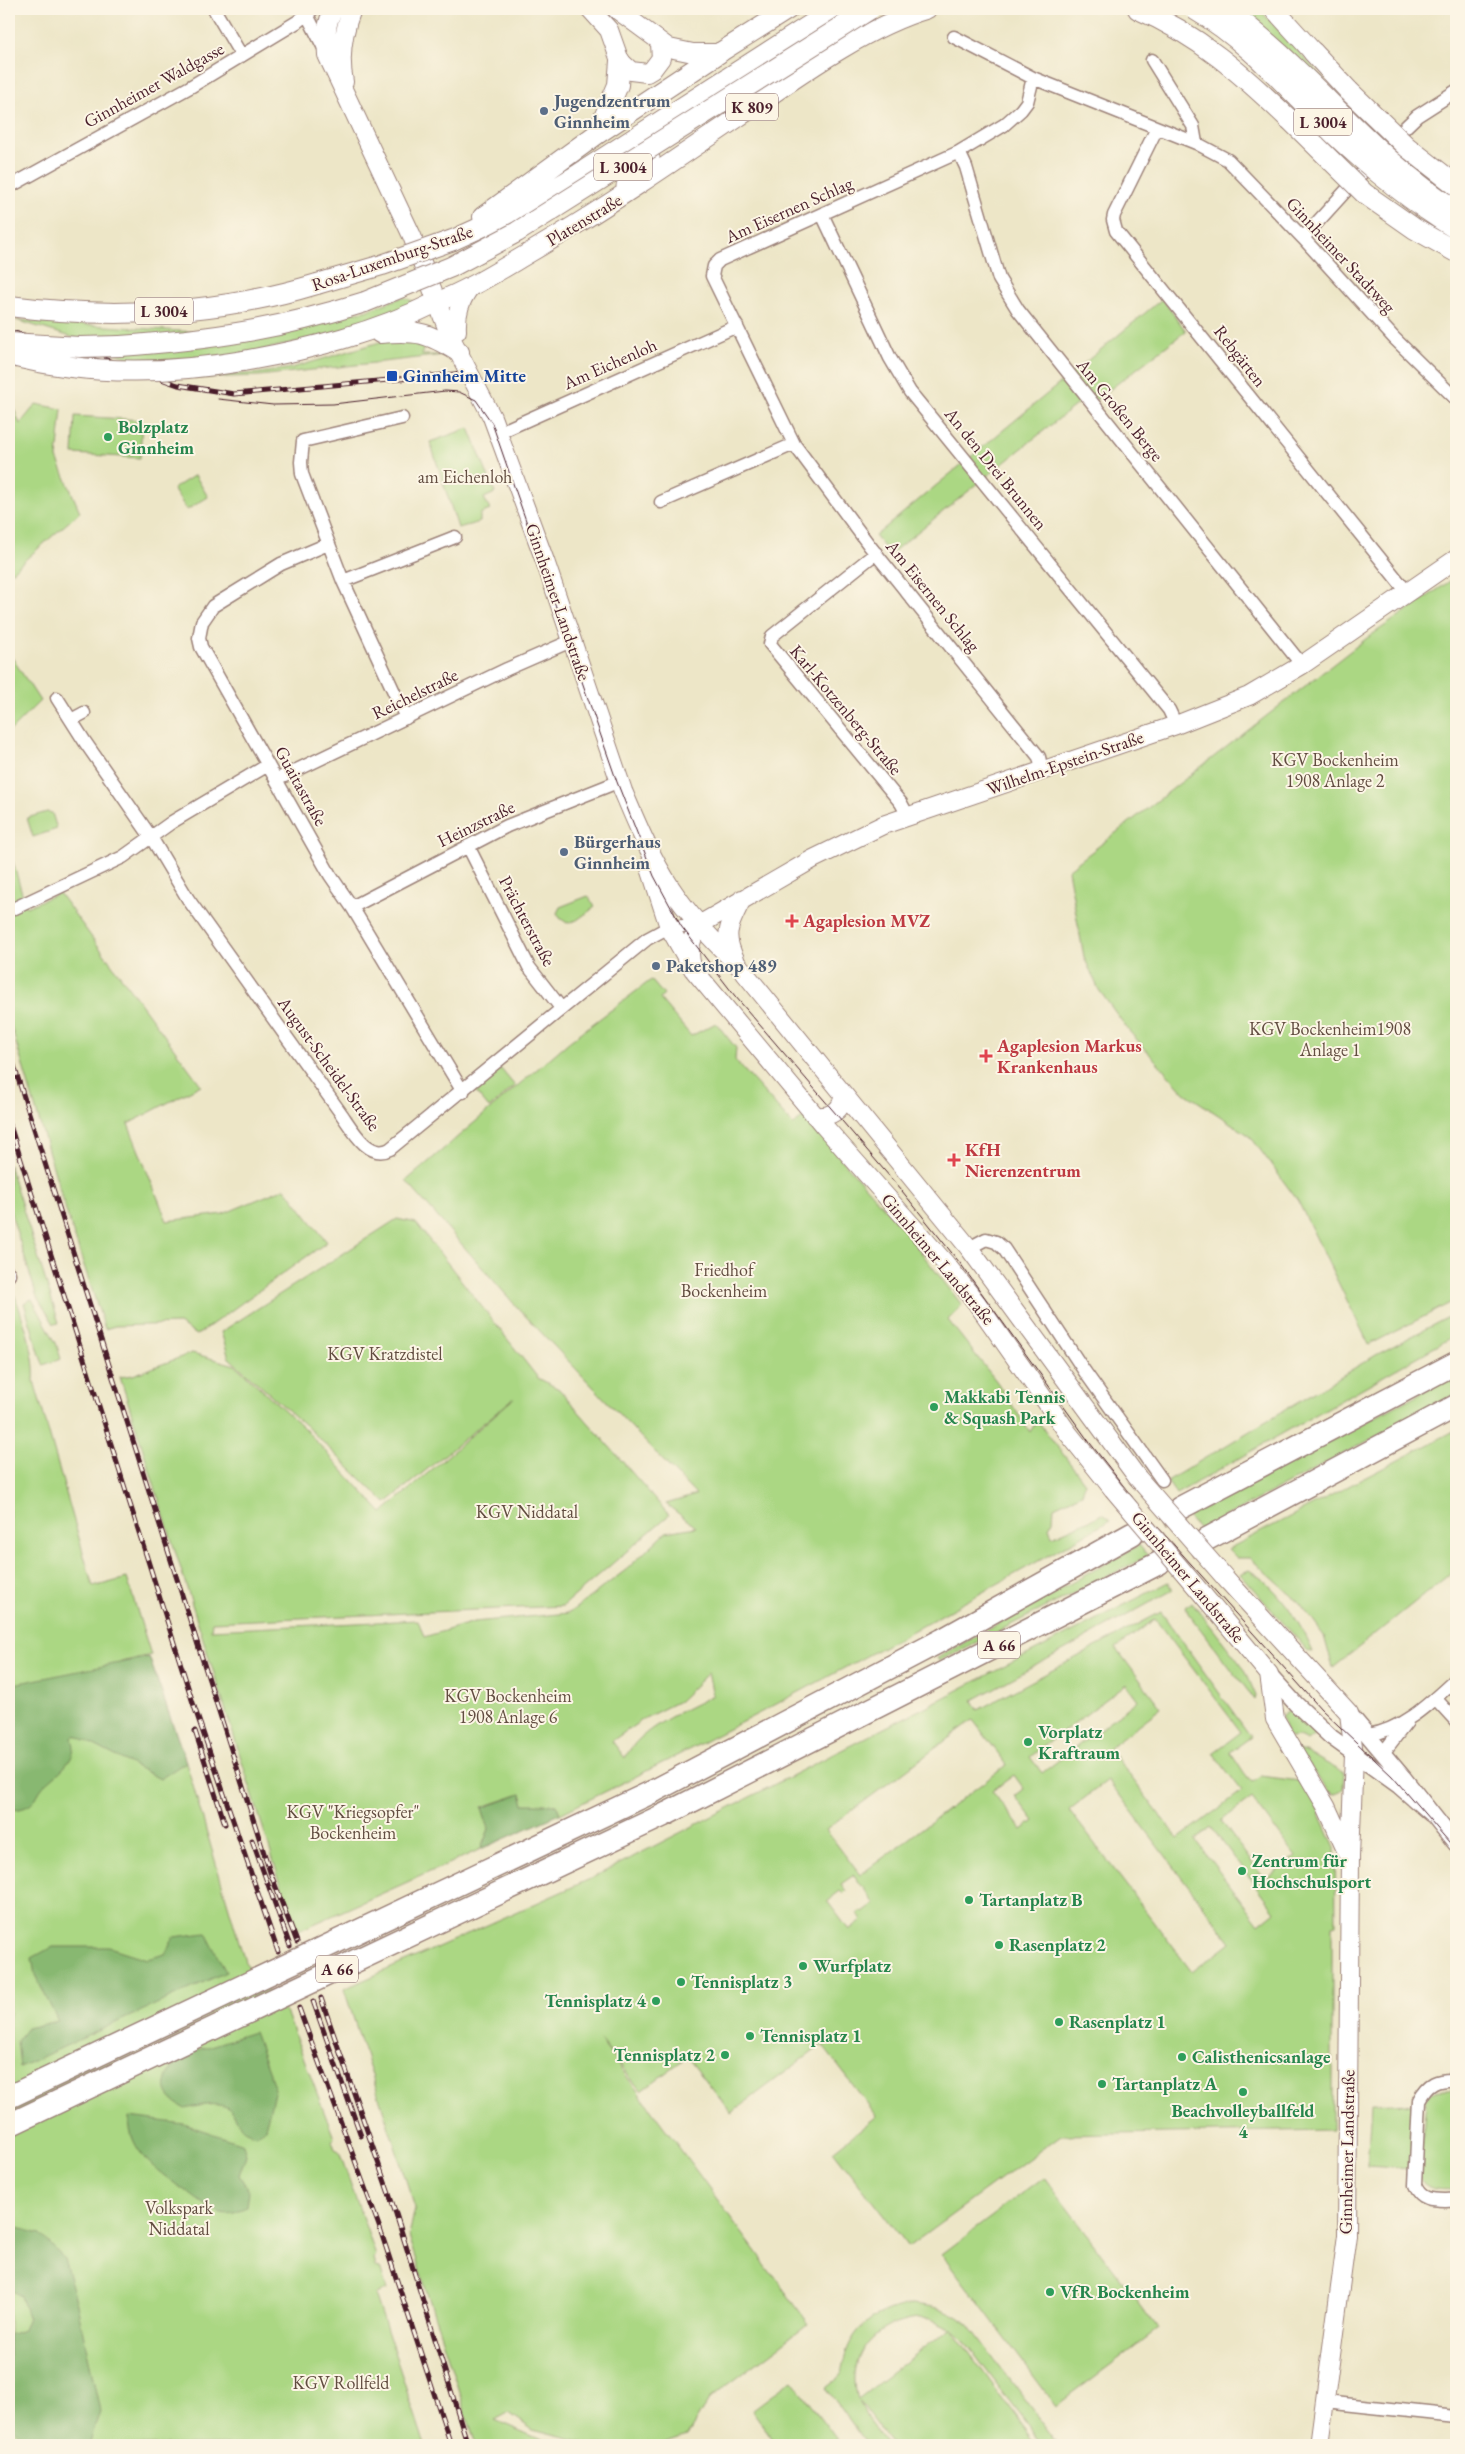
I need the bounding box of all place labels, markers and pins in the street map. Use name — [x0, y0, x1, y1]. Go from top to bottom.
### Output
place label: Jugendzentrum Ginnheim — [552, 89, 671, 133]
marker: Jugendzentrum Ginnheim — [538, 105, 550, 117]
place label: Ginnheim Mitte — [403, 364, 527, 387]
marker: Ginnheim Mitte — [385, 369, 399, 383]
place label: Bolzplatz Ginnheim — [118, 415, 195, 459]
marker: Bolzplatz Ginnheim — [102, 431, 114, 443]
place label: Bürgerhaus Ginnheim — [574, 830, 661, 874]
marker: Bürgerhaus Ginnheim — [558, 846, 570, 858]
place label: Agaplesion MVZ — [802, 909, 930, 932]
marker: Agaplesion MVZ — [785, 914, 799, 928]
place label: Paketshop 489 — [666, 954, 777, 977]
marker: Paketshop 489 — [650, 960, 662, 972]
place label: Agaplesion Markus Krankenhaus — [996, 1034, 1142, 1078]
marker: Agaplesion Markus Krankenhaus — [979, 1049, 993, 1063]
place label: KfH Nierenzentrum — [965, 1138, 1081, 1182]
marker: KfH Nierenzentrum — [947, 1153, 961, 1167]
place label: Makkabi Tennis & Squash Park — [944, 1385, 1065, 1429]
marker: Makkabi Tennis & Squash Park — [928, 1401, 940, 1413]
place label: Vorplatz Kraftraum — [1038, 1720, 1121, 1764]
marker: Vorplatz Kraftraum — [1022, 1736, 1034, 1748]
place label: Zentrum für Hochschulsport — [1252, 1849, 1372, 1893]
marker: Zentrum für Hochschulsport — [1236, 1865, 1248, 1877]
place label: Tartanplatz B — [979, 1888, 1083, 1911]
marker: Tartanplatz B — [963, 1894, 975, 1906]
place label: Rasenplatz 2 — [1009, 1933, 1106, 1956]
marker: Rasenplatz 2 — [993, 1939, 1005, 1951]
place label: Wurfplatz — [813, 1954, 891, 1977]
marker: Wurfplatz — [797, 1960, 809, 1972]
place label: Tennisplatz 3 — [691, 1970, 793, 1993]
marker: Tennisplatz 3 — [675, 1976, 687, 1988]
place label: Tennisplatz 4 — [544, 1989, 646, 2012]
marker: Tennisplatz 4 — [650, 1995, 662, 2007]
place label: Rasenplatz 1 — [1069, 2010, 1166, 2033]
marker: Rasenplatz 1 — [1053, 2016, 1065, 2028]
place label: Tennisplatz 1 — [760, 2024, 862, 2047]
marker: Tennisplatz 1 — [744, 2030, 756, 2042]
place label: Tennisplatz 2 — [613, 2043, 715, 2066]
place label: Calisthenicsanlage — [1192, 2045, 1331, 2068]
marker: Tennisplatz 2 — [719, 2049, 731, 2061]
marker: Calisthenicsanlage — [1176, 2051, 1188, 2063]
place label: Tartanplatz A — [1112, 2072, 1218, 2095]
marker: Tartanplatz A — [1096, 2078, 1108, 2090]
marker: Beachvolleyballfeld 4 — [1237, 2086, 1249, 2098]
place label: Beachvolleyballfeld 4 — [1172, 2099, 1315, 2143]
place label: VfR Bockenheim — [1060, 2280, 1190, 2303]
marker: VfR Bockenheim — [1044, 2286, 1056, 2298]

